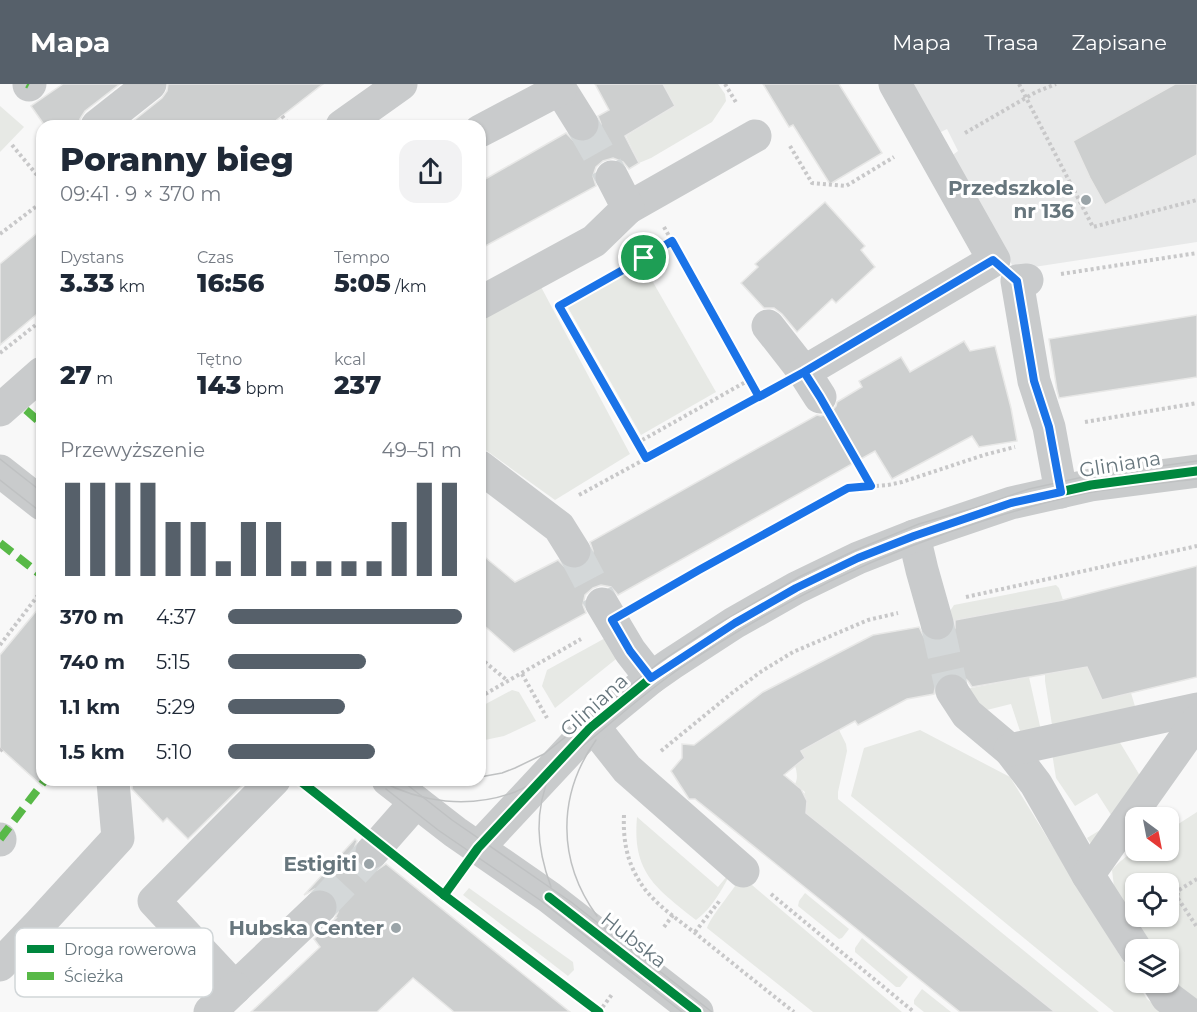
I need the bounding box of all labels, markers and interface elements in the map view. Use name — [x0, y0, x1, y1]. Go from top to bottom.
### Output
text: Mapa — [30, 25, 110, 59]
text: Mapa — [892, 30, 951, 55]
text: Trasa — [984, 30, 1039, 55]
text: Zapisane — [1072, 30, 1167, 55]
text: Poranny bieg — [60, 139, 294, 179]
button: share — [399, 140, 462, 203]
place label: Przedszkole nr 136 — [948, 176, 1074, 223]
text: 09:41 · 9 × 370 m — [60, 182, 221, 206]
marker: Przedszkole nr 136 — [1079, 193, 1093, 207]
pin — [618, 232, 669, 283]
icon: arrive — [627, 241, 660, 274]
text: Dystans — [60, 248, 124, 267]
text: Czas — [197, 248, 233, 267]
text: Tempo — [334, 248, 390, 267]
text: 3.33 — [60, 267, 115, 299]
text: 16:56 — [197, 267, 264, 299]
text: 5:05 — [334, 267, 391, 299]
text: km — [115, 277, 145, 296]
text: /km — [391, 277, 427, 296]
text: Tętno — [197, 350, 242, 369]
text: kcal — [334, 350, 366, 369]
text: 27 — [60, 359, 92, 391]
text: m — [92, 369, 113, 388]
text: 143 — [197, 369, 241, 401]
text: 237 — [334, 369, 382, 401]
text: bpm — [241, 379, 284, 398]
text: Przewyższenie — [60, 438, 205, 462]
text: 49–51 m — [382, 438, 462, 462]
street label: Gliniana — [1078, 446, 1162, 482]
text: 370 m — [60, 605, 124, 629]
text: 4:37 — [156, 605, 196, 629]
text: 740 m — [60, 650, 125, 674]
text: 5:15 — [156, 650, 190, 674]
street label: Gliniana — [555, 669, 633, 741]
text: 1.1 km — [60, 695, 120, 719]
text: 5:29 — [156, 695, 195, 719]
text: 1.5 km — [60, 740, 125, 764]
text: 5:10 — [156, 740, 192, 764]
north arrow — [1125, 807, 1179, 861]
map controls — [1125, 807, 1179, 993]
place label: Estigiti — [284, 852, 357, 876]
marker: Estigiti — [362, 857, 376, 871]
button: locate — [1125, 873, 1179, 927]
street label: Hubska — [596, 907, 672, 973]
place label: Hubska Center — [229, 916, 384, 940]
marker: Hubska Center — [389, 921, 403, 935]
legend — [15, 928, 213, 997]
button: layers — [1125, 939, 1179, 993]
text: Droga rowerowa — [64, 940, 197, 959]
text: Ścieżka — [64, 967, 124, 986]

